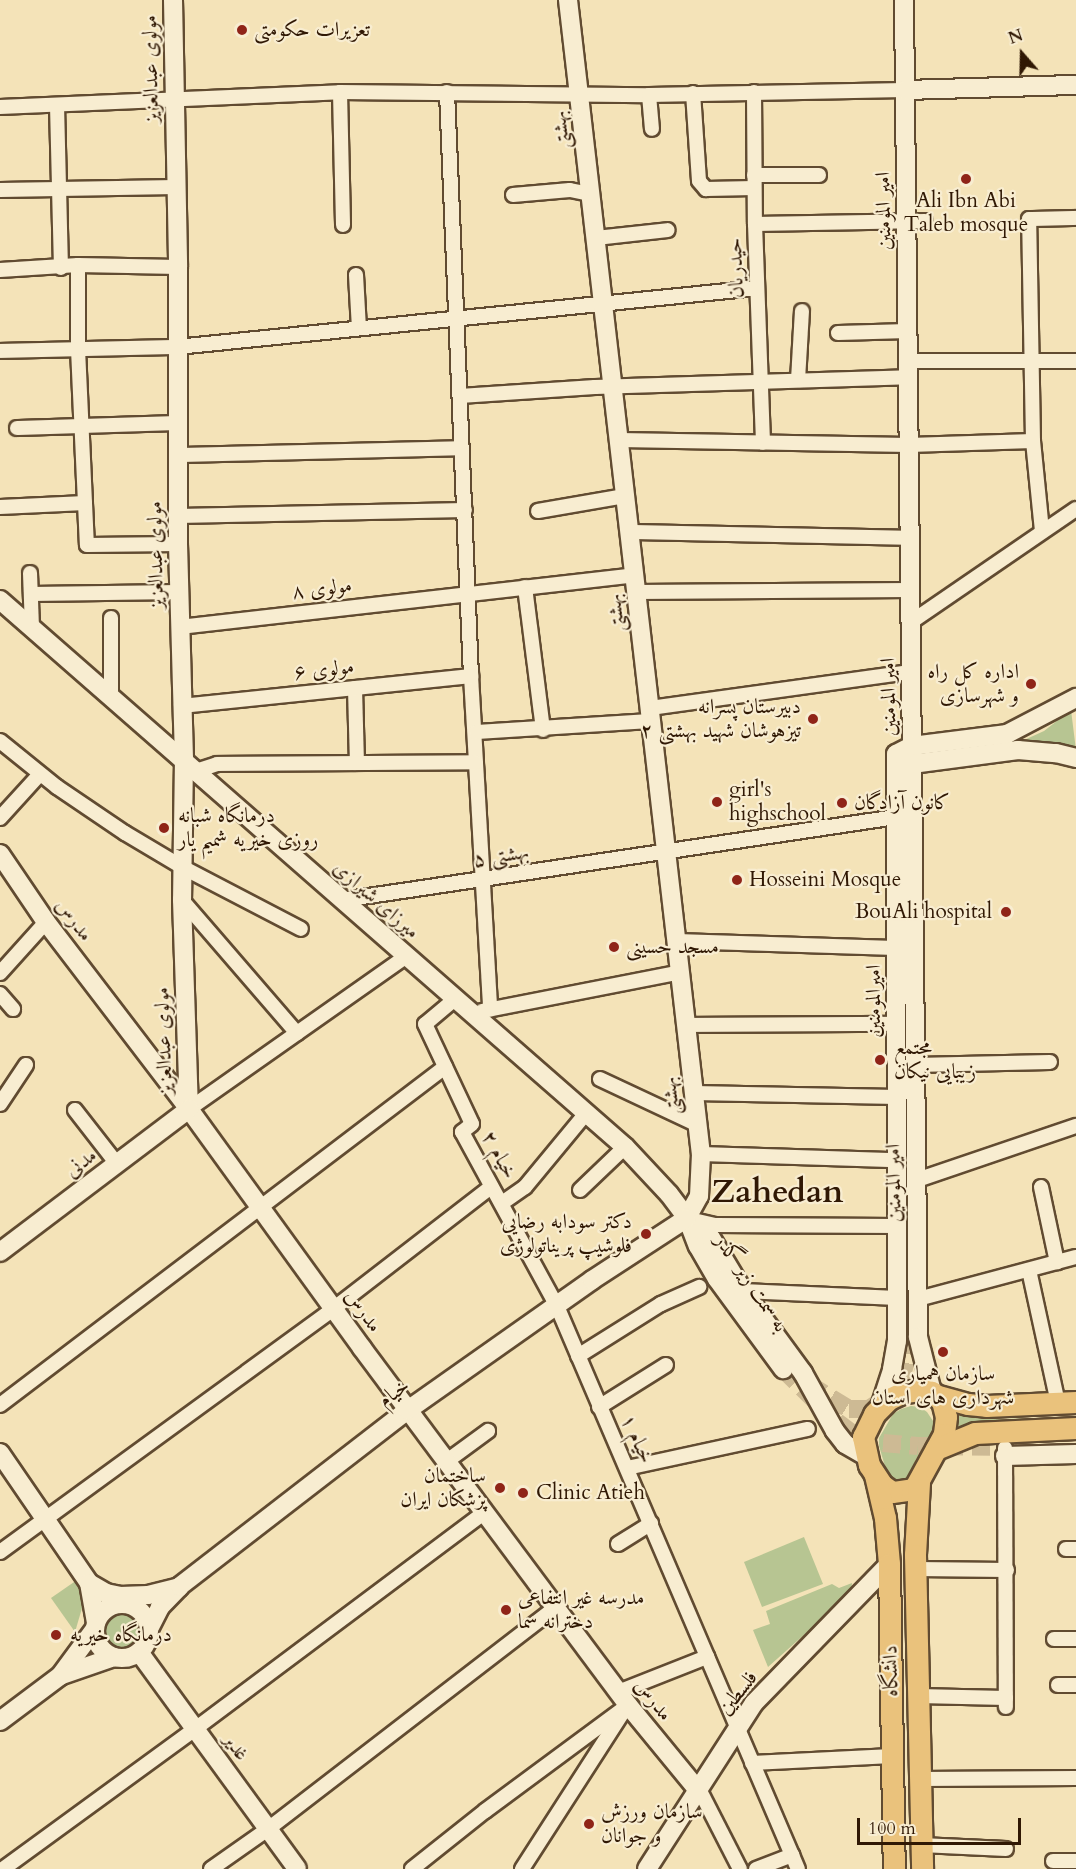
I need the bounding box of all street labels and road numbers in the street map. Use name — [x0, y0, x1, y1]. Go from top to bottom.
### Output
street label: مولوی عبدالعزیز — [137, 15, 165, 123]
street label: بهشتی — [546, 109, 576, 151]
street label: امیر المومنین — [871, 172, 897, 250]
street label: حیدریان — [722, 237, 750, 299]
street label: مولوی عبدالعزیز — [142, 501, 170, 609]
street label: مولوی ۸ — [291, 573, 353, 605]
street label: بهشتی — [601, 592, 631, 634]
street label: مولوی ۶ — [293, 654, 355, 686]
street label: امیر المومنین — [876, 658, 902, 736]
street label: بهشتی ۵ — [471, 839, 531, 873]
street label: میرزای شیرازی — [327, 855, 425, 945]
street label: مدرس — [50, 894, 98, 946]
street label: امیرالمومنین — [861, 965, 887, 1037]
street label: مولوی عبدالعزیز — [150, 987, 178, 1095]
street label: بهشتی — [656, 1075, 686, 1117]
street label: خیام ۲ — [476, 1127, 522, 1183]
street label: مدنی — [60, 1143, 102, 1183]
street label: امیر المومنین — [881, 1144, 907, 1222]
street label: به سمت زیر گذر — [709, 1229, 793, 1337]
street label: مدرس — [339, 1284, 387, 1338]
street label: خیام — [373, 1373, 415, 1413]
street label: خیام ۱ — [615, 1411, 659, 1467]
street label: دانشگاه — [878, 1645, 904, 1697]
street label: فلسطین — [713, 1666, 763, 1720]
street label: مدرس — [628, 1674, 678, 1726]
street label: غدیر — [218, 1728, 254, 1766]

